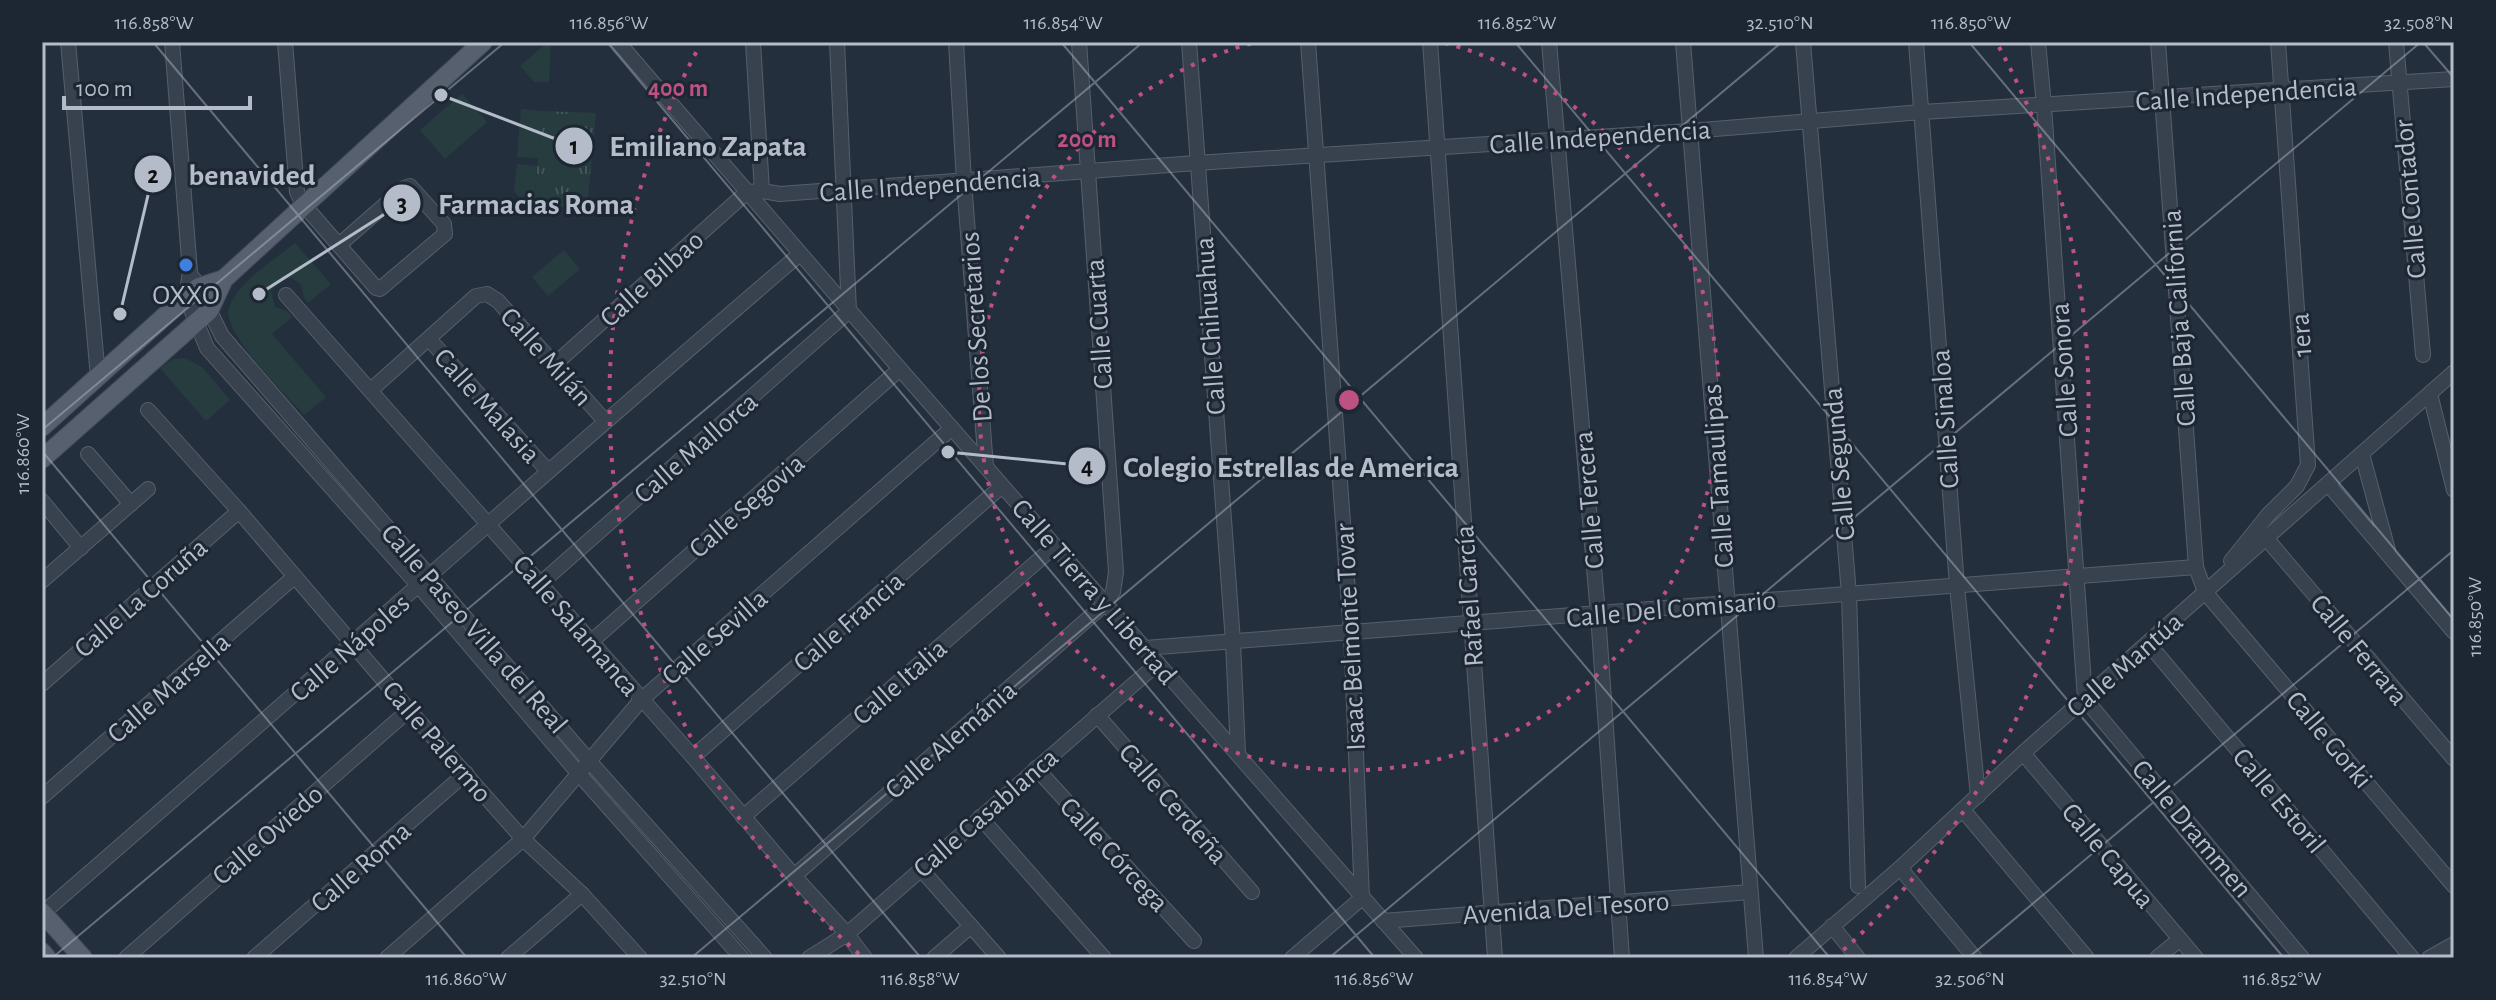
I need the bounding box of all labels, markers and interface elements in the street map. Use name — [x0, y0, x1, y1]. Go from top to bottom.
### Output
text: 116.858°W — [114, 13, 194, 33]
text: 116.856°W — [570, 13, 649, 33]
text: 116.854°W — [1023, 13, 1103, 33]
text: 116.852°W — [1478, 13, 1556, 33]
text: 32.510°N — [1746, 13, 1814, 33]
text: 116.850°W — [1931, 13, 2011, 33]
text: 32.508°N — [2384, 13, 2454, 33]
scale bar — [64, 60, 250, 110]
street label: Calle Independencia — [2134, 73, 2358, 117]
text: 100 m — [76, 77, 133, 101]
text: 400 m — [648, 77, 708, 101]
street label: Calle Independencia — [1488, 116, 1712, 160]
street label: Calle Contador — [2390, 118, 2432, 280]
callout: Emiliano Zapata — [554, 119, 823, 173]
text: 200 m — [1057, 128, 1117, 152]
text: Emiliano Zapata — [609, 132, 807, 162]
text: 1 — [570, 135, 578, 159]
callout: benavided — [133, 147, 332, 201]
text: benavided — [189, 161, 316, 191]
text: 2 — [147, 164, 159, 188]
street label: Calle Independencia — [818, 164, 1042, 208]
callout: Farmacias Roma — [382, 176, 650, 230]
text: Farmacias Roma — [438, 190, 634, 220]
text: 3 — [397, 193, 407, 217]
street label: Calle Baja California — [2158, 208, 2202, 427]
street label: Calle Bilbao — [595, 226, 710, 333]
street label: De los Secretarios — [956, 231, 998, 423]
street label: Calle Chihuahua — [1191, 236, 1231, 416]
marker: OXXO — [177, 256, 195, 274]
street label: Calle Cuarta — [1081, 258, 1119, 390]
place label: OXXO — [152, 282, 220, 310]
street label: Calle Sonora — [2046, 302, 2084, 438]
street label: Calle Milán — [494, 303, 597, 412]
street label: 1era — [2286, 312, 2318, 358]
street label: Calle Malasia — [428, 344, 545, 469]
street label: Calle Sinaloa — [1927, 348, 1965, 490]
street label: Calle Tamaulipas — [1699, 383, 1739, 569]
centre of rings — [1335, 386, 1363, 414]
street label: Calle Segunda — [1819, 386, 1861, 542]
street label: Calle Mallorca — [629, 388, 763, 509]
text: 116.860°W — [13, 413, 33, 495]
street label: Calle Tercera — [1570, 430, 1610, 570]
callout: Colegio Estrellas de America — [1067, 439, 1475, 493]
street label: Calle Segovia — [684, 449, 810, 564]
text: Colegio Estrellas de America — [1123, 453, 1459, 483]
text: 4 — [1081, 455, 1093, 479]
street label: Calle Tierra y Libertad — [1006, 494, 1181, 690]
street label: Calle Paseo Villa del Real — [375, 519, 572, 739]
street label: Isaac Belmonte Tovar — [1331, 522, 1371, 751]
street label: Rafael García — [1451, 524, 1489, 668]
street label: Calle La Coruña — [69, 533, 213, 664]
street label: Calle Salamanca — [507, 550, 644, 702]
street label: Calle Francia — [789, 567, 910, 678]
text: 116.850°W — [2465, 577, 2485, 657]
street label: Calle Sevilla — [657, 584, 774, 691]
street label: Calle Del Comisario — [1565, 587, 1777, 633]
street label: Calle Nápoles — [285, 589, 416, 708]
street label: Calle Ferrara — [2304, 590, 2413, 711]
street label: Calle Mantúa — [2062, 608, 2189, 723]
street label: Calle Marsella — [103, 628, 236, 749]
street label: Calle Italia — [848, 634, 953, 731]
street label: Calle Palermo — [377, 676, 496, 808]
street label: Calle Alemánia — [880, 676, 1022, 805]
street label: Calle Gorki — [2280, 686, 2377, 794]
street label: Calle Cerdeña — [1113, 739, 1232, 870]
street label: Calle Casablanca — [909, 743, 1064, 884]
street label: Calle Estoril — [2227, 743, 2330, 859]
street label: Calle Drammen — [2126, 755, 2257, 903]
street label: Calle Oviedo — [208, 780, 329, 891]
street label: Calle Córcega — [1054, 793, 1173, 918]
street label: Calle Capua — [2056, 798, 2159, 914]
street label: Calle Roma — [306, 817, 417, 918]
street label: Avenida Del Tesoro — [1462, 888, 1670, 930]
text: 116.860°W — [425, 969, 507, 989]
text: 32.510°N — [659, 969, 727, 989]
text: 116.858°W — [880, 969, 960, 989]
text: 116.856°W — [1335, 969, 1414, 989]
text: 116.854°W — [1788, 969, 1868, 989]
text: 32.506°N — [1935, 969, 2005, 989]
text: 116.852°W — [2243, 969, 2321, 989]

